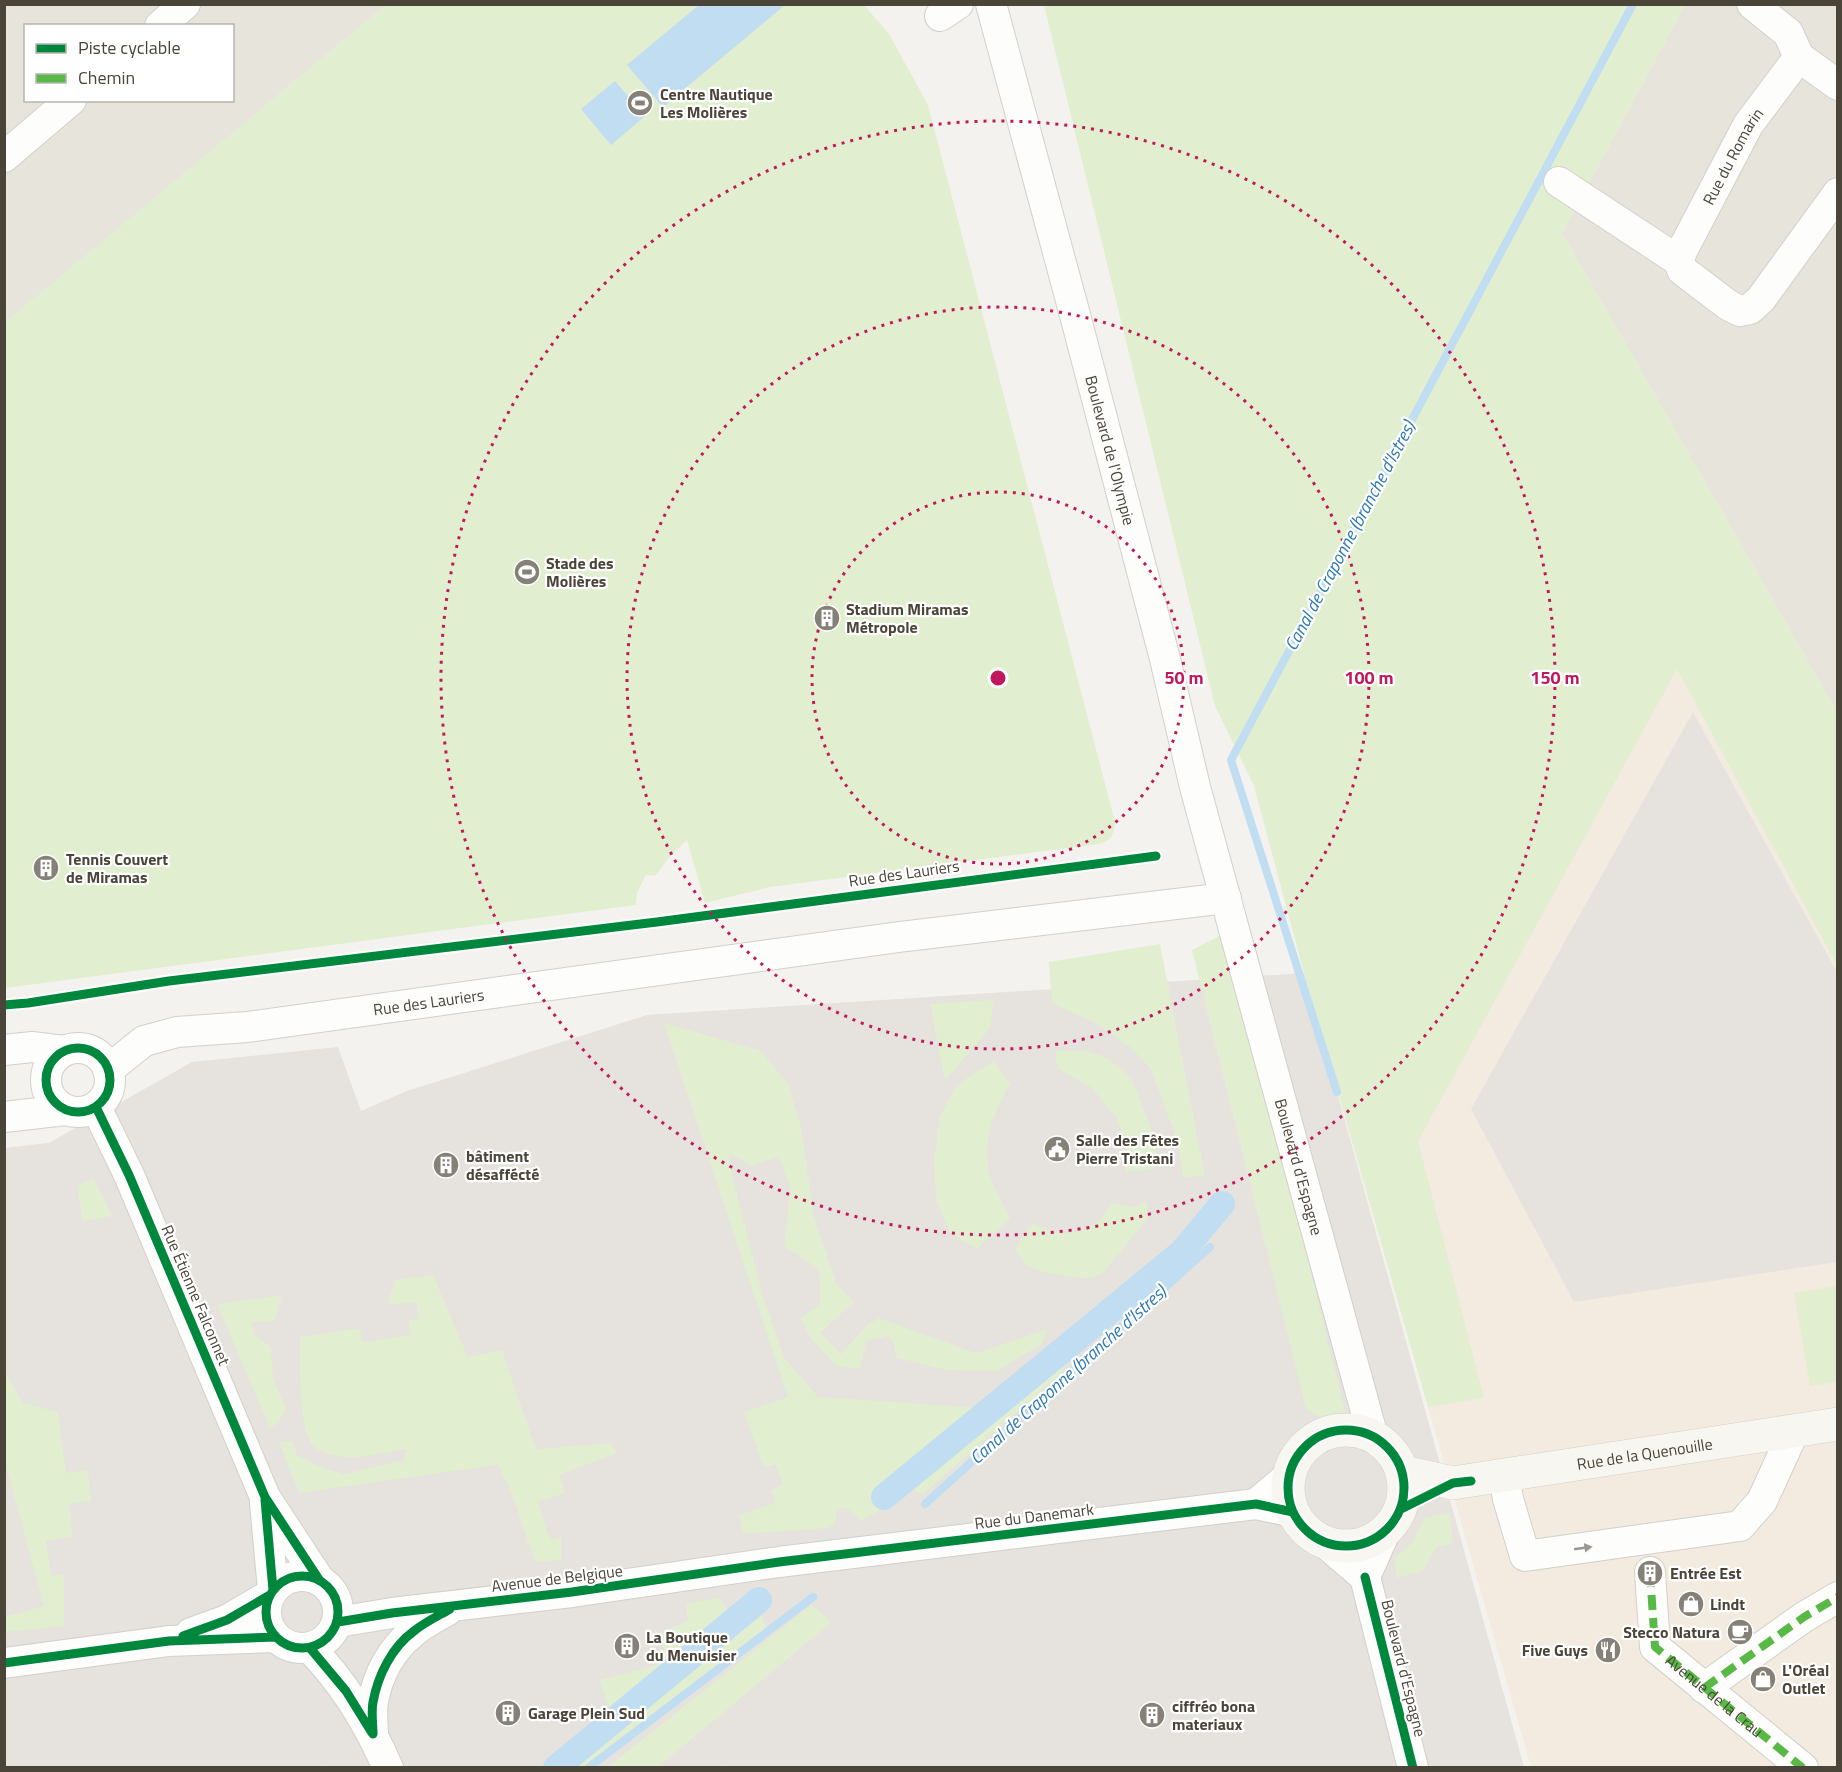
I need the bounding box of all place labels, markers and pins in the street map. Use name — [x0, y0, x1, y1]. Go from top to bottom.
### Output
place label: Centre Nautique Les Molières — [660, 82, 773, 124]
sports icon: Centre Nautique Les Molières — [625, 88, 655, 118]
place label: Stade des Molières — [546, 551, 614, 593]
sports icon: Stade des Molières — [512, 557, 542, 587]
place label: Stadium Miramas Métropole — [846, 597, 968, 639]
building icon: Stadium Miramas Métropole — [812, 603, 842, 633]
centre of rings — [988, 668, 1008, 688]
place label: Tennis Couvert de Miramas — [66, 847, 168, 889]
building icon: Tennis Couvert de Miramas — [31, 853, 61, 883]
place label: Salle des Fêtes Pierre Tristani — [1076, 1128, 1179, 1170]
public building icon: Salle des Fêtes Pierre Tristani — [1042, 1134, 1072, 1164]
place label: bâtiment désaffécté — [466, 1144, 539, 1186]
building icon: bâtiment désaffécté — [431, 1150, 461, 1180]
building icon: Entrée Est — [1635, 1558, 1665, 1588]
place label: Entrée Est — [1670, 1561, 1742, 1585]
shop icon: Lindt — [1676, 1589, 1706, 1619]
place label: Lindt — [1710, 1592, 1745, 1616]
cafe icon: Stecco Natura — [1725, 1617, 1755, 1647]
place label: Stecco Natura — [1623, 1620, 1720, 1644]
place label: La Boutique du Menuisier — [646, 1625, 737, 1667]
building icon: La Boutique du Menuisier — [612, 1631, 642, 1661]
restaurant icon: Five Guys — [1593, 1635, 1623, 1665]
place label: Five Guys — [1522, 1638, 1588, 1662]
place label: L'Oréal Outlet — [1782, 1658, 1829, 1700]
shop icon: L'Oréal Outlet — [1748, 1664, 1778, 1694]
place label: ciffréo bona materiaux — [1172, 1694, 1255, 1736]
building icon: Garage Plein Sud — [493, 1698, 523, 1728]
building icon: ciffréo bona materiaux — [1137, 1700, 1167, 1730]
place label: Garage Plein Sud — [528, 1701, 645, 1725]

